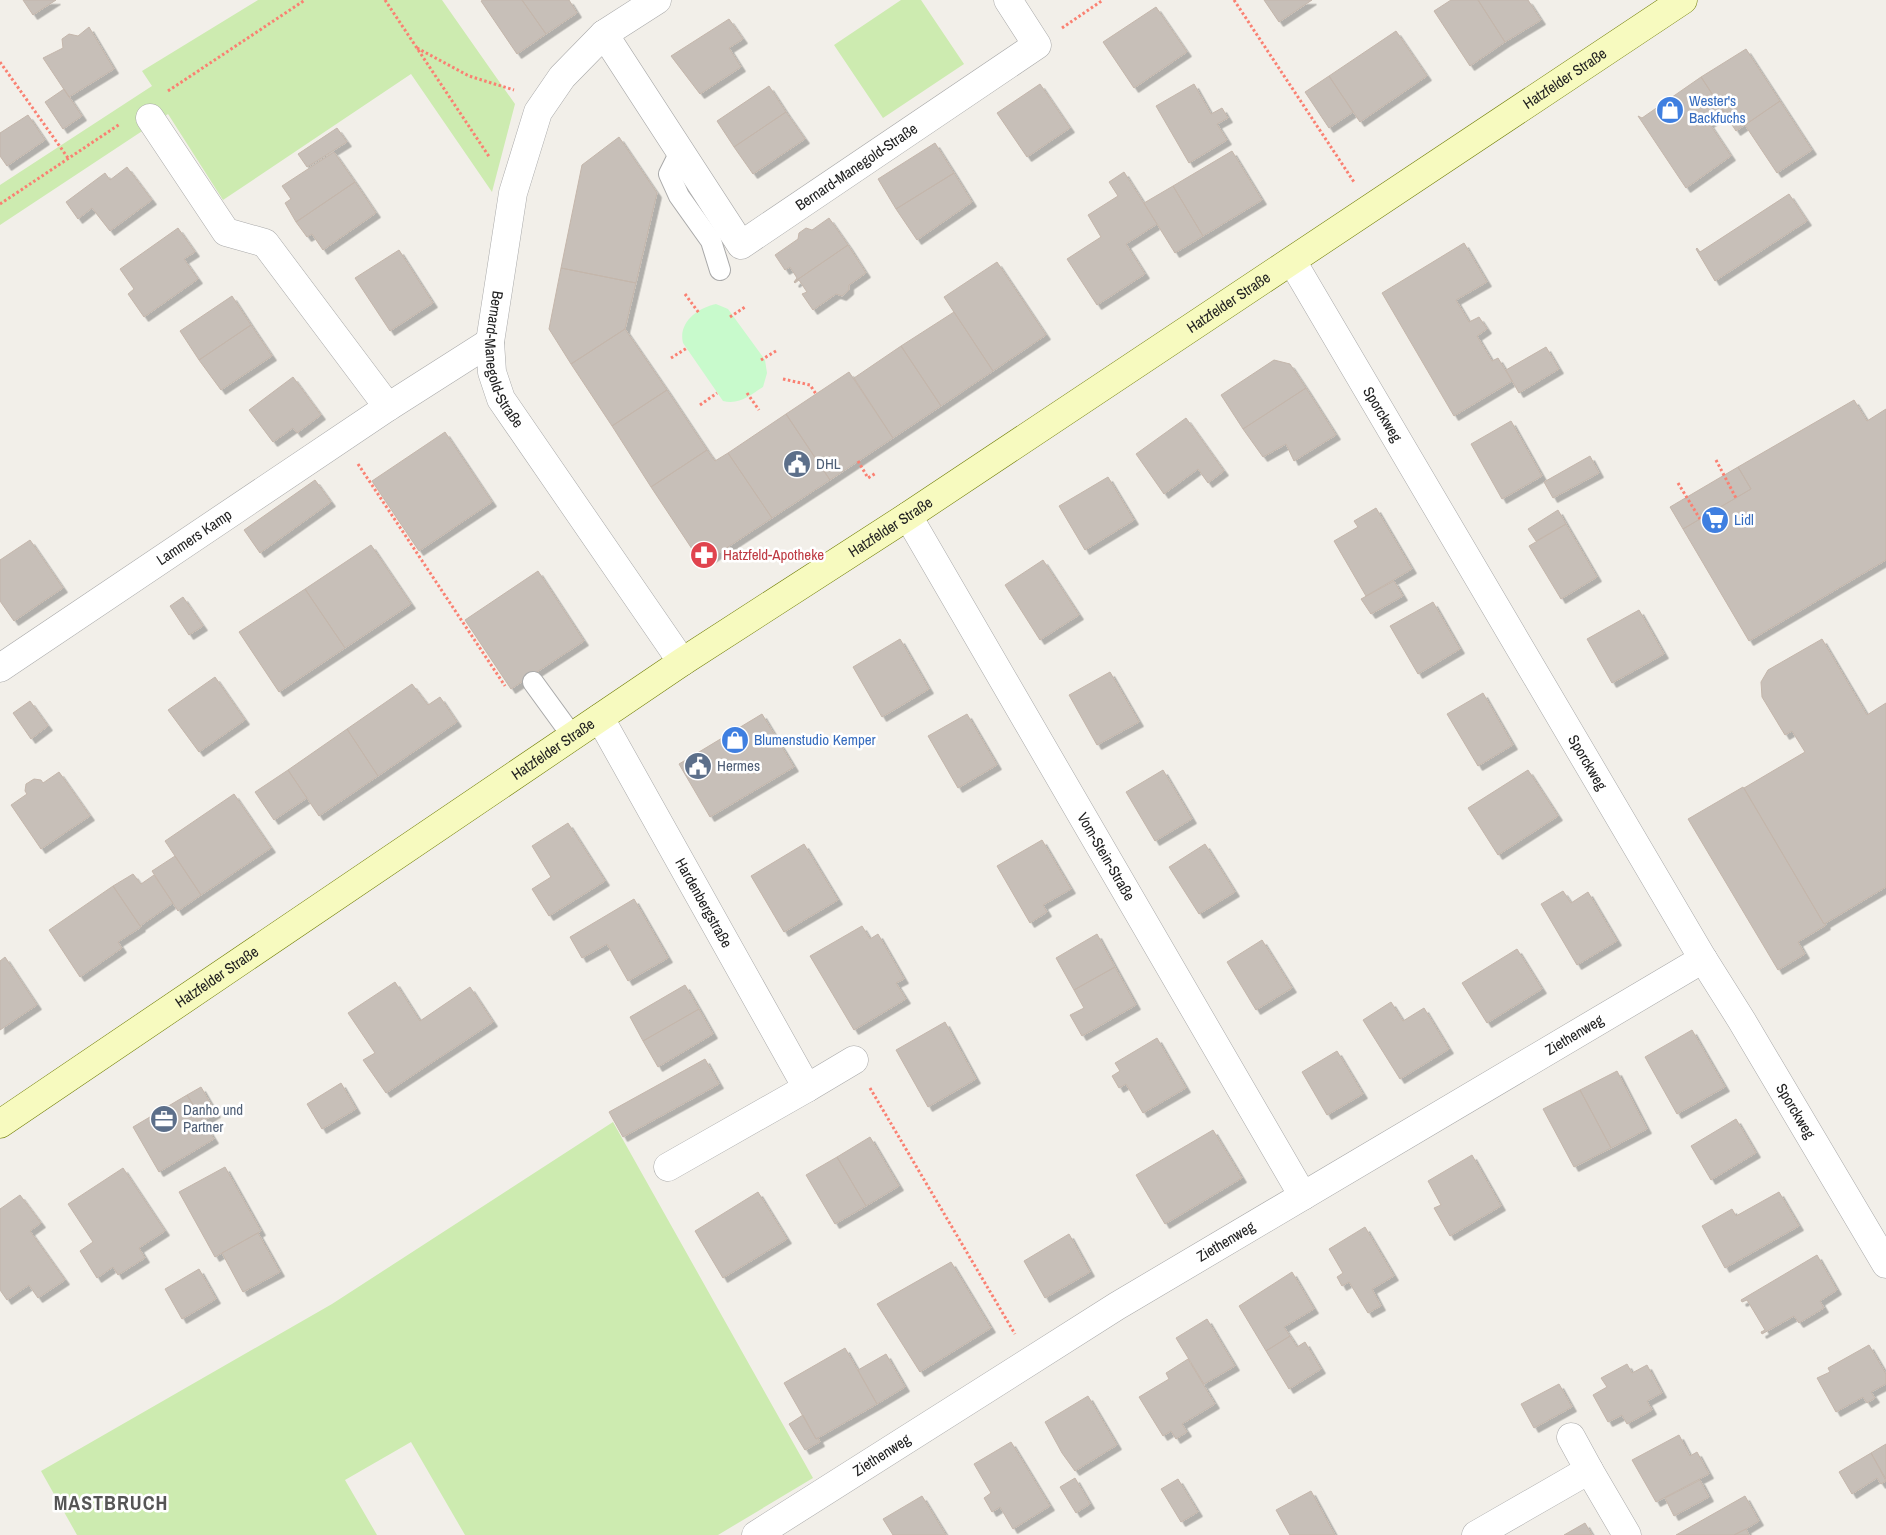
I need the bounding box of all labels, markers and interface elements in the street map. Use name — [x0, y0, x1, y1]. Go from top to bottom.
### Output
street label: Hatzfelder Straße — [1519, 43, 1611, 114]
place label: Wester's Backfuchs — [1689, 90, 1746, 128]
shop icon: Wester's Backfuchs — [1655, 95, 1685, 125]
street label: Bernard-Manegold-Straße — [791, 118, 922, 215]
street label: Hatzfelder Straße — [1182, 267, 1274, 338]
street label: Bernard-Manegold-Straße — [480, 290, 529, 432]
street label: Sporckweg — [1358, 383, 1407, 446]
public building icon: DHL — [782, 449, 812, 479]
place label: DHL — [816, 453, 841, 474]
street label: Hatzfelder Straße — [844, 492, 937, 562]
street label: Lammers Kamp — [152, 504, 236, 570]
supermarket icon: Lidl — [1700, 505, 1730, 535]
place label: Lidl — [1734, 509, 1754, 530]
pharmacy icon: Hatzfeld-Apotheke — [689, 540, 719, 570]
place label: Hatzfeld-Apotheke — [723, 544, 824, 565]
street label: Hatzfelder Straße — [507, 713, 599, 785]
shop icon: Blumenstudio Kemper — [720, 725, 750, 755]
place label: Blumenstudio Kemper — [754, 729, 876, 750]
street label: Sporckweg — [1563, 731, 1612, 794]
public building icon: Hermes — [683, 751, 713, 781]
place label: Hermes — [717, 755, 760, 776]
street label: Vom-Stein-Straße — [1073, 809, 1140, 904]
street label: Hardenbergstraße — [670, 854, 738, 952]
street label: Hatzfelder Straße — [171, 941, 263, 1012]
street label: Ziethenweg — [1541, 1009, 1607, 1060]
street label: Sporckweg — [1771, 1079, 1820, 1143]
place label: Danho und Partner — [183, 1099, 243, 1137]
office icon: Danho und Partner — [149, 1104, 179, 1134]
street label: Ziethenweg — [1193, 1216, 1259, 1267]
street label: Ziethenweg — [849, 1429, 914, 1481]
district label: MASTBRUCH — [54, 1489, 168, 1516]

